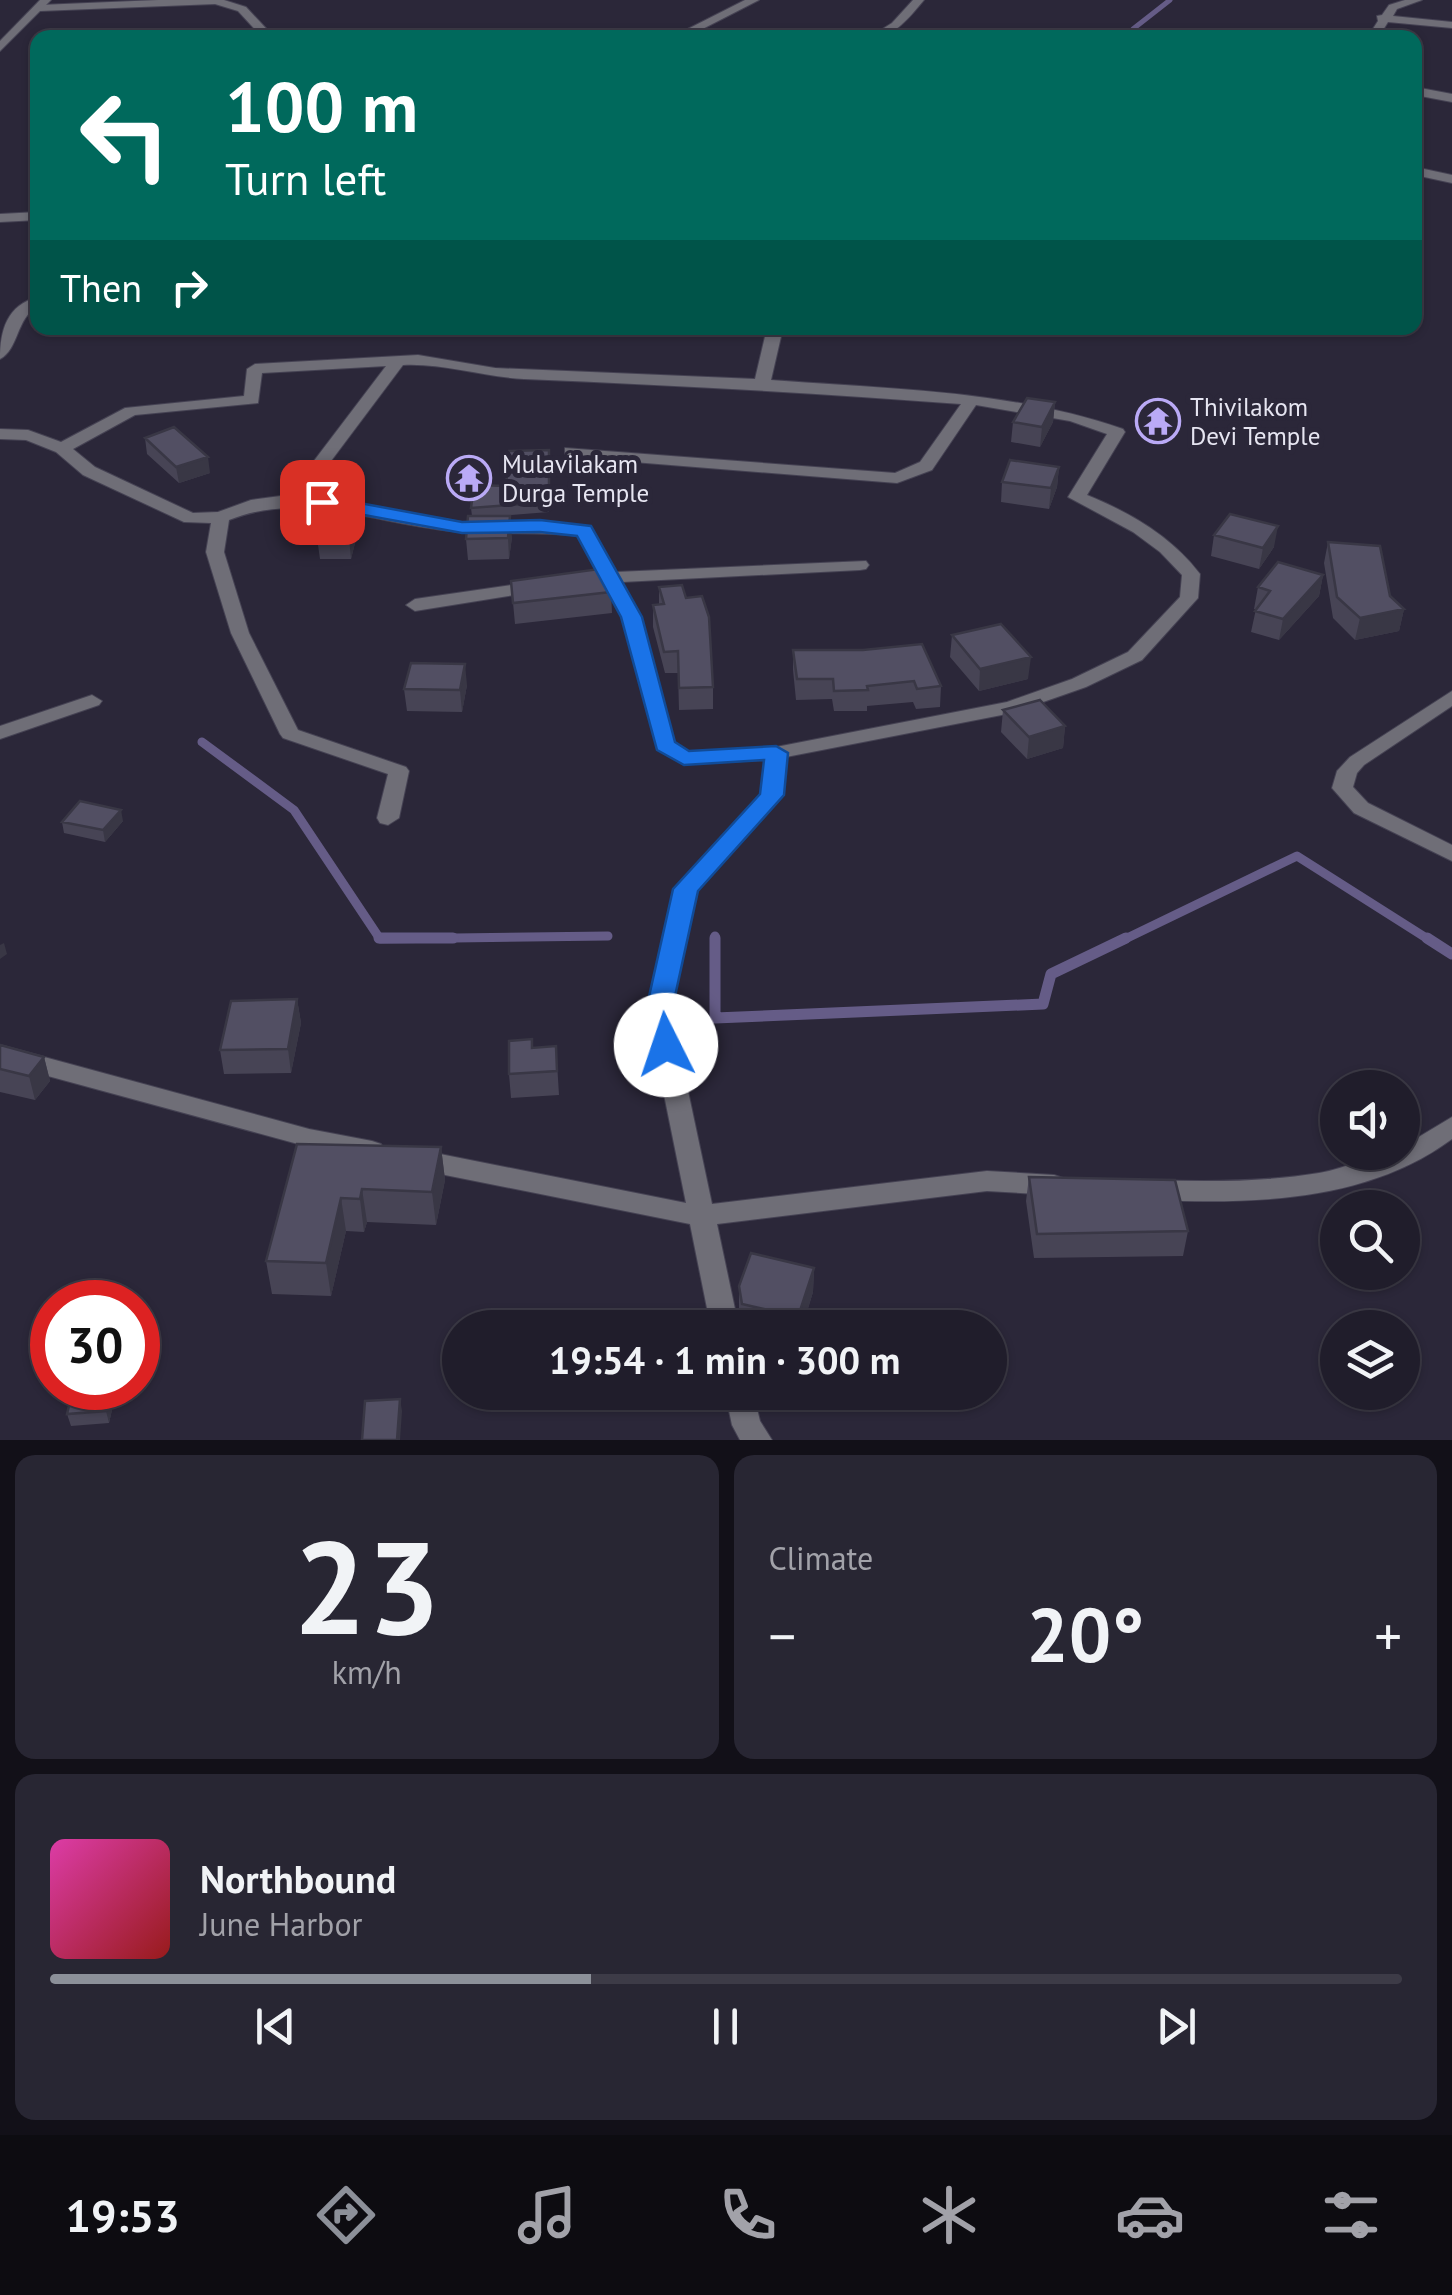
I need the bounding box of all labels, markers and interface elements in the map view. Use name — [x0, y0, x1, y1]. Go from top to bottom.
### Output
text: 100 m — [225, 61, 418, 151]
icon: left — [60, 70, 190, 200]
text: Turn left — [225, 149, 386, 207]
icon: right — [162, 260, 217, 315]
text: Then — [60, 263, 142, 312]
place label: Thivilakom Devi Temple — [1190, 391, 1320, 452]
temple icon: Thivilakom Devi Temple — [1135, 398, 1181, 444]
place label: Mulavilakam Durga Temple — [502, 448, 649, 509]
temple icon: Mulavilakam Durga Temple — [446, 455, 492, 501]
pin — [280, 460, 365, 545]
icon: arrive — [295, 475, 350, 530]
position arrow — [614, 993, 718, 1097]
map controls — [1320, 1070, 1420, 1410]
button: sound — [1320, 1070, 1420, 1170]
button: search — [1320, 1190, 1420, 1290]
speed limit sign: 30 — [30, 1280, 160, 1410]
button: layers — [1320, 1310, 1420, 1410]
text: 19:54 · 1 min · 300 m — [549, 1335, 900, 1384]
text: 23 — [293, 1502, 440, 1670]
text: Climate — [769, 1537, 873, 1579]
text: 20° — [1026, 1586, 1144, 1683]
text: − — [769, 1600, 796, 1671]
text: + — [1374, 1600, 1402, 1671]
text: km/h — [332, 1651, 402, 1693]
text: Northbound — [200, 1854, 396, 1903]
text: June Harbor — [200, 1903, 362, 1945]
icon: previous — [248, 1999, 303, 2054]
icon: pause — [698, 1999, 753, 2054]
icon: next — [1149, 1999, 1204, 2054]
icon: directions — [311, 2180, 381, 2250]
icon: music — [512, 2180, 582, 2250]
icon: phone — [713, 2180, 783, 2250]
icon: climate — [914, 2180, 984, 2250]
icon: car — [1115, 2180, 1185, 2250]
icon: filters — [1316, 2180, 1386, 2250]
text: 19:53 — [66, 2186, 180, 2244]

